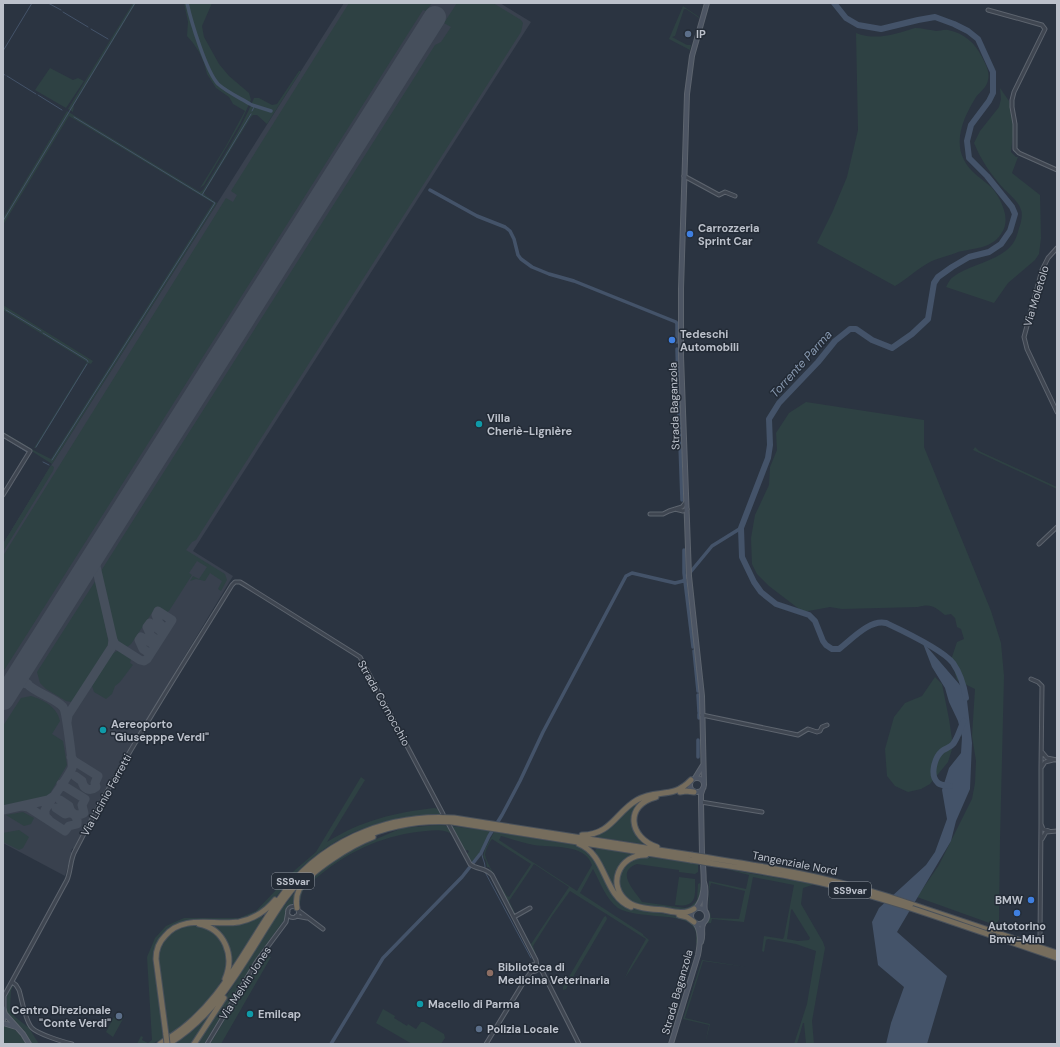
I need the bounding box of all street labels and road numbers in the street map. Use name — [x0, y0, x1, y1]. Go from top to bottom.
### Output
street label: Via Moletolo — [1020, 264, 1052, 328]
street label: Strada Baganzola — [665, 362, 683, 450]
street label: Strada Cornocchio — [355, 658, 413, 748]
street label: Via Licinio Ferretti — [78, 751, 134, 839]
street label: Tangenziale Nord — [751, 848, 839, 878]
road number: SS9var — [272, 873, 314, 889]
road number: SS9var — [829, 882, 871, 898]
street label: Via Melvin Jones — [216, 944, 274, 1022]
street label: Strada Baganzola — [658, 948, 696, 1036]

